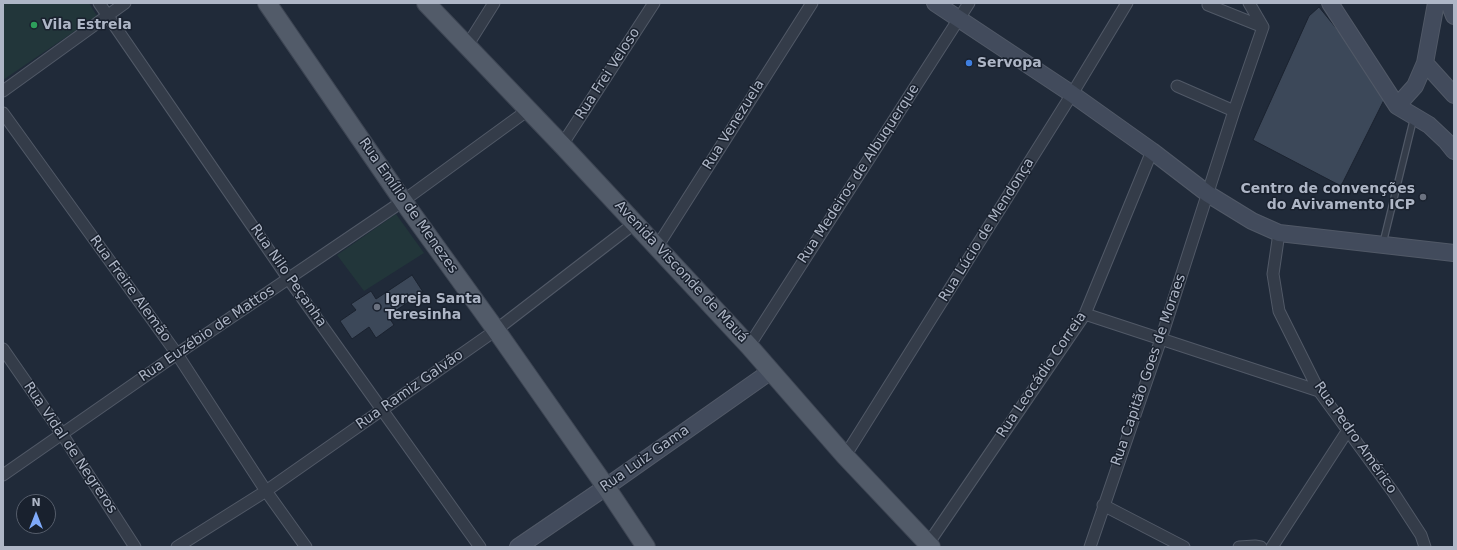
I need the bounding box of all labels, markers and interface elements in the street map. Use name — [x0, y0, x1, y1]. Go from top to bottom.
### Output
place label: Vila Estrela — [42, 17, 132, 33]
marker: Vila Estrela — [29, 20, 39, 30]
street label: Rua Frei Veloso — [572, 25, 644, 123]
place label: Servopa — [977, 55, 1042, 71]
marker: Servopa — [964, 58, 974, 68]
street label: Rua Venezuela — [700, 77, 768, 173]
street label: Rua Medeiros de Albuquerque — [795, 81, 923, 267]
street label: Rua Emílio de Menezes — [355, 135, 461, 277]
street label: Rua Lúcio de Mendonça — [936, 155, 1038, 305]
place label: Centro de convenções do Avivamento ICP — [1241, 181, 1415, 214]
marker: Centro de convenções do Avivamento ICP — [1418, 192, 1428, 202]
street label: Avenida Visconde de Mauá — [611, 198, 751, 346]
street label: Rua Nilo Peçanha — [246, 221, 330, 331]
street label: Rua Freire Alemão — [86, 233, 174, 345]
street label: Rua Capitão Goes de Moraes — [1108, 272, 1190, 468]
street label: Rua Euzébio de Mattos — [136, 282, 278, 386]
place label: Igreja Santa Teresinha — [385, 291, 481, 324]
marker: Igreja Santa Teresinha — [372, 302, 382, 312]
street label: Rua Leocádio Correia — [994, 309, 1090, 441]
street label: Rua Ramiz Galvão — [353, 347, 467, 433]
street label: Rua Vidal de Negreros — [20, 379, 120, 517]
street label: Rua Pedro Américo — [1310, 379, 1400, 497]
street label: Rua Luiz Gama — [597, 422, 693, 496]
north arrow — [16, 494, 56, 534]

